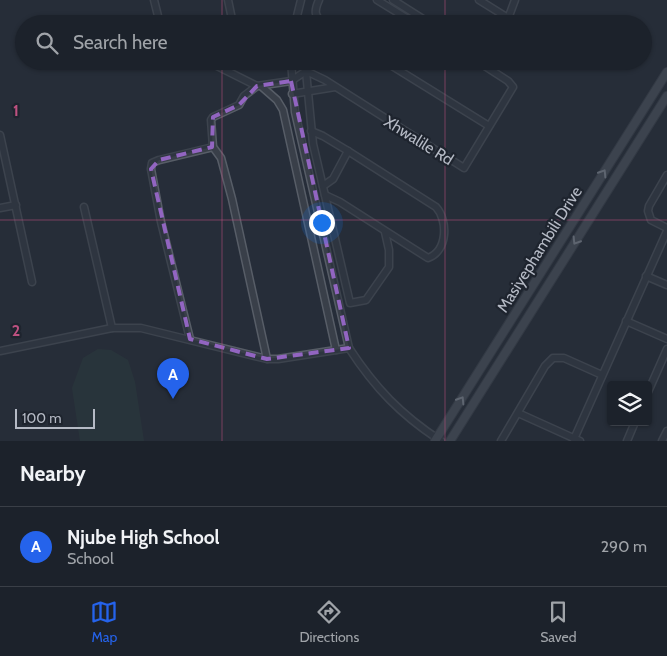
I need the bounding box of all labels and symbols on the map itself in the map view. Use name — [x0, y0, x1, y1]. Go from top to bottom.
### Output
text: 1 — [13, 101, 19, 120]
street label: Xhwalile Rd — [381, 112, 457, 169]
one-way arrow — [597, 170, 607, 179]
street label: Masiyephambili Drive — [493, 183, 586, 316]
your location — [309, 210, 335, 236]
one-way arrow — [573, 235, 583, 244]
text: 2 — [12, 321, 20, 340]
pin: A — [157, 358, 189, 399]
one-way arrow — [455, 396, 464, 405]
scale bar — [15, 406, 95, 429]

